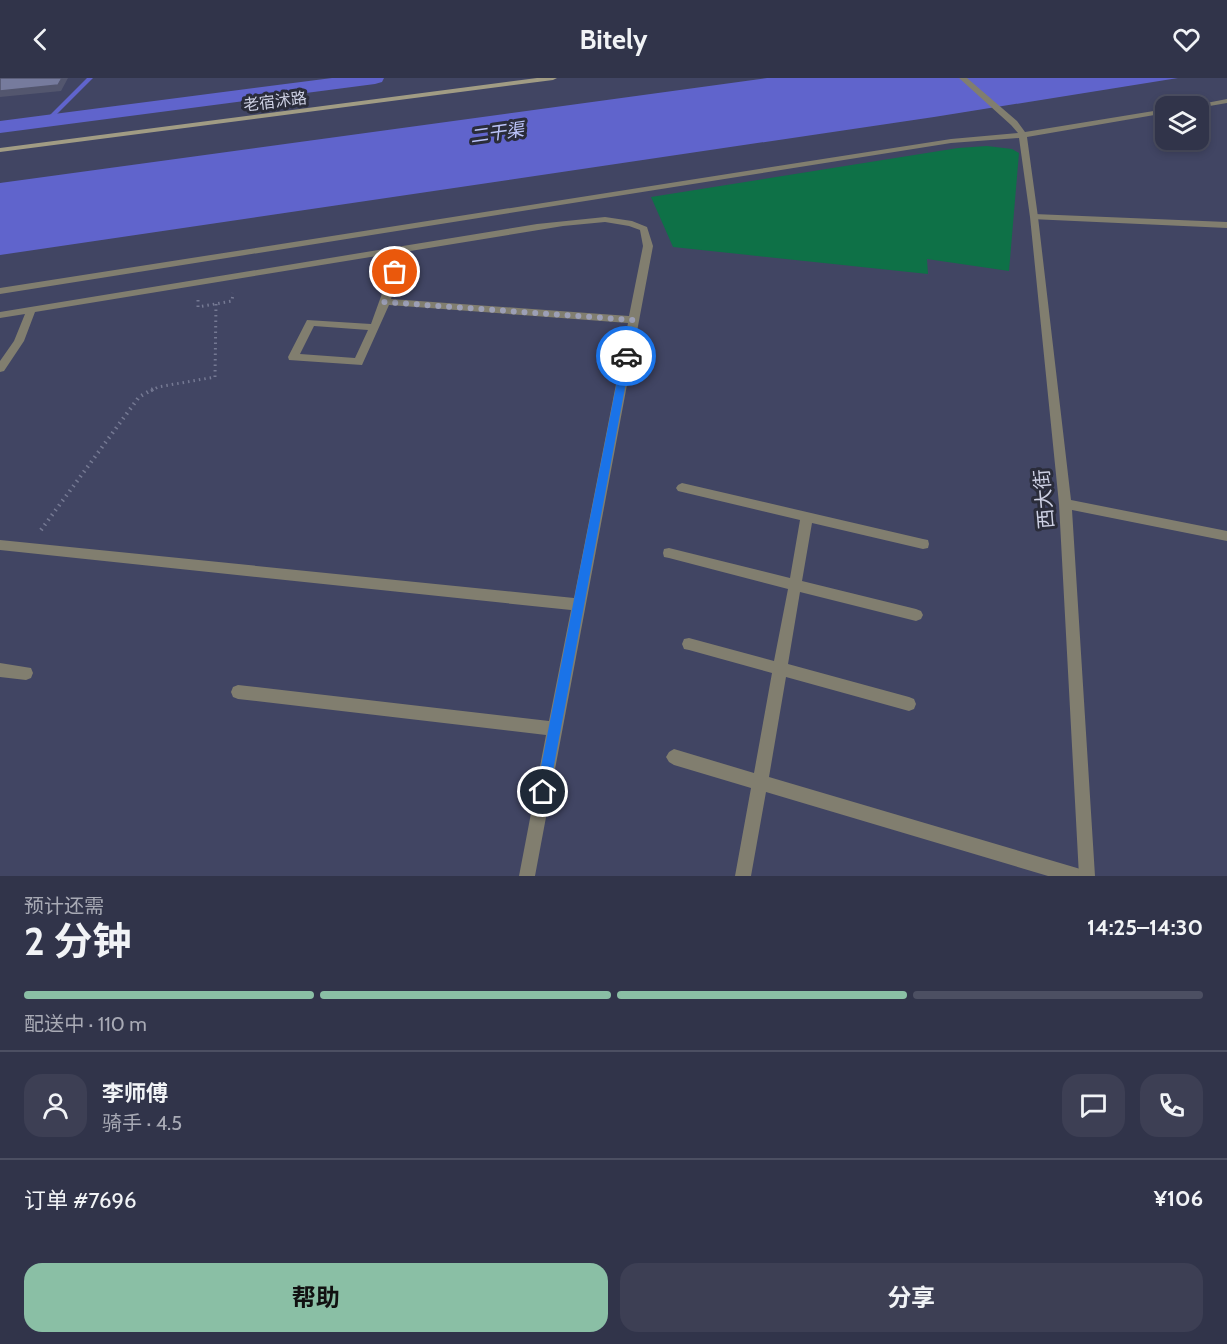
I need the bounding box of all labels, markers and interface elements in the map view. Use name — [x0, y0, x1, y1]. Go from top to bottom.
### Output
icon: back — [24, 23, 57, 56]
text: Bitely — [580, 23, 647, 56]
icon: heart — [1170, 23, 1203, 56]
street label: 老宿沭路 — [242, 88, 308, 115]
map controls — [1155, 96, 1209, 150]
button: layers — [1155, 96, 1209, 150]
water label: 二干渠 — [469, 118, 528, 148]
pin — [369, 246, 420, 297]
icon: bag — [378, 255, 411, 288]
courier — [596, 326, 656, 386]
icon: car — [610, 340, 643, 373]
street label: 西大街 — [1029, 468, 1059, 530]
pin — [517, 766, 568, 817]
icon: home — [526, 775, 559, 808]
text: 预计还需 — [24, 894, 104, 918]
text: 14:25–14:30 — [1087, 914, 1203, 941]
text: 2 分钟 — [24, 917, 131, 965]
text: 配送中 · 110 m — [24, 1012, 147, 1036]
button: person — [24, 1074, 87, 1137]
button: chat — [1062, 1074, 1125, 1137]
button: phone — [1140, 1074, 1203, 1137]
text: 李师傅 — [102, 1080, 168, 1107]
text: 骑手 · 4.5 — [102, 1111, 182, 1135]
text: ¥106 — [1154, 1185, 1203, 1212]
text: 订单 #7696 — [24, 1187, 136, 1214]
button: 帮助 — [24, 1263, 608, 1332]
button: 分享 — [620, 1263, 1203, 1332]

